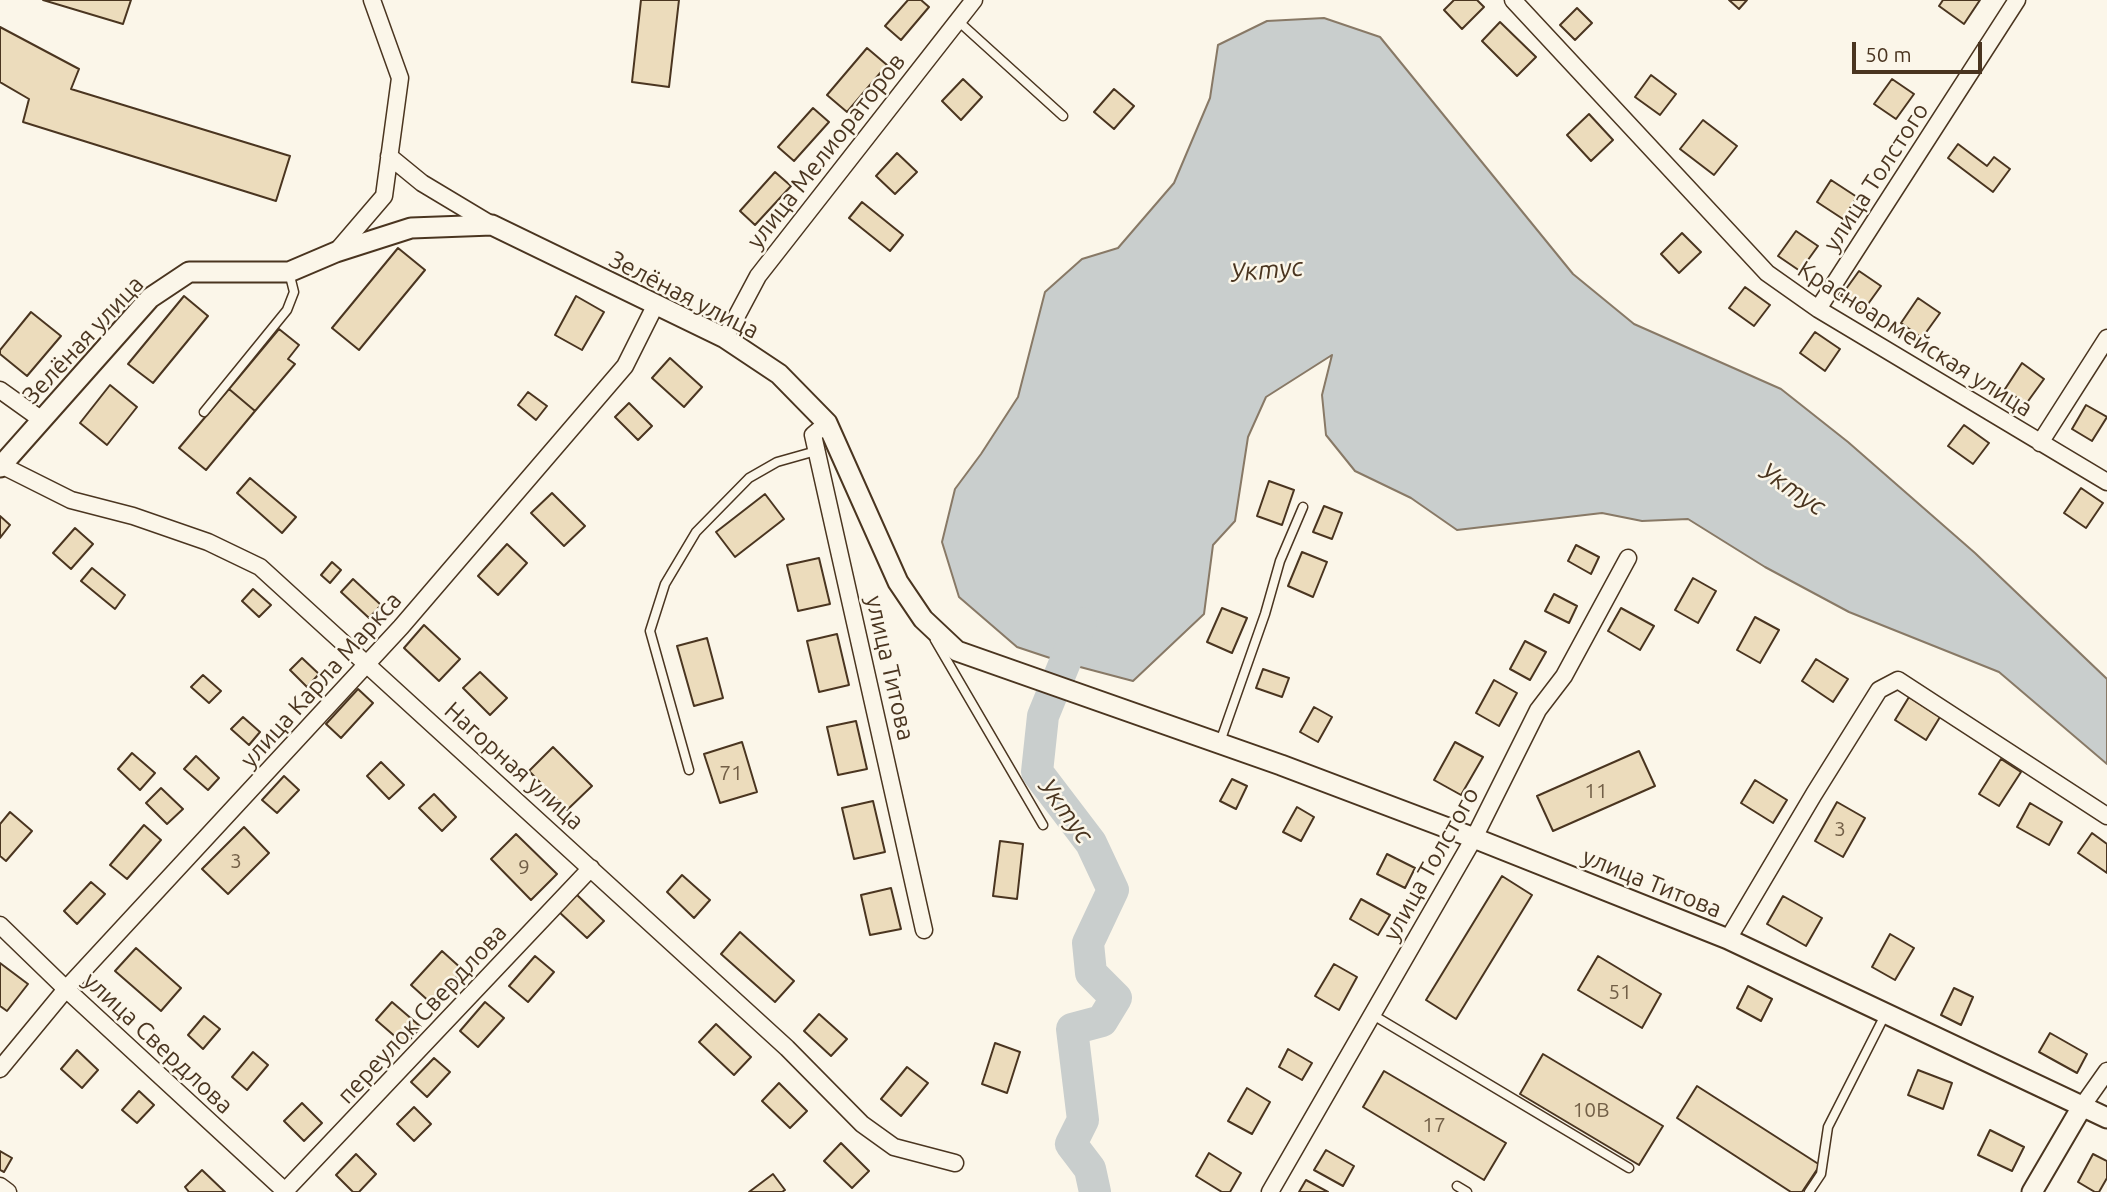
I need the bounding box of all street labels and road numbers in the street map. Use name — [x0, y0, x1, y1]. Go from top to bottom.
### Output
street label: улица Мелиораторов — [741, 48, 911, 254]
street label: улица Толстого — [1817, 97, 1935, 257]
street label: Зелёная улица — [604, 245, 764, 345]
street label: Красноармейская улица — [1792, 255, 2038, 423]
street label: Зелёная улица — [16, 270, 150, 410]
street label: улица Карла Маркса — [234, 586, 408, 774]
street label: улица Титова — [859, 593, 921, 743]
street label: Нагорная улица — [438, 696, 590, 836]
street label: улица Толстого — [1377, 782, 1485, 946]
street label: улица Титова — [1578, 842, 1726, 924]
street label: переулок Свердлова — [331, 918, 513, 1110]
street label: улица Свердлова — [77, 966, 239, 1120]

